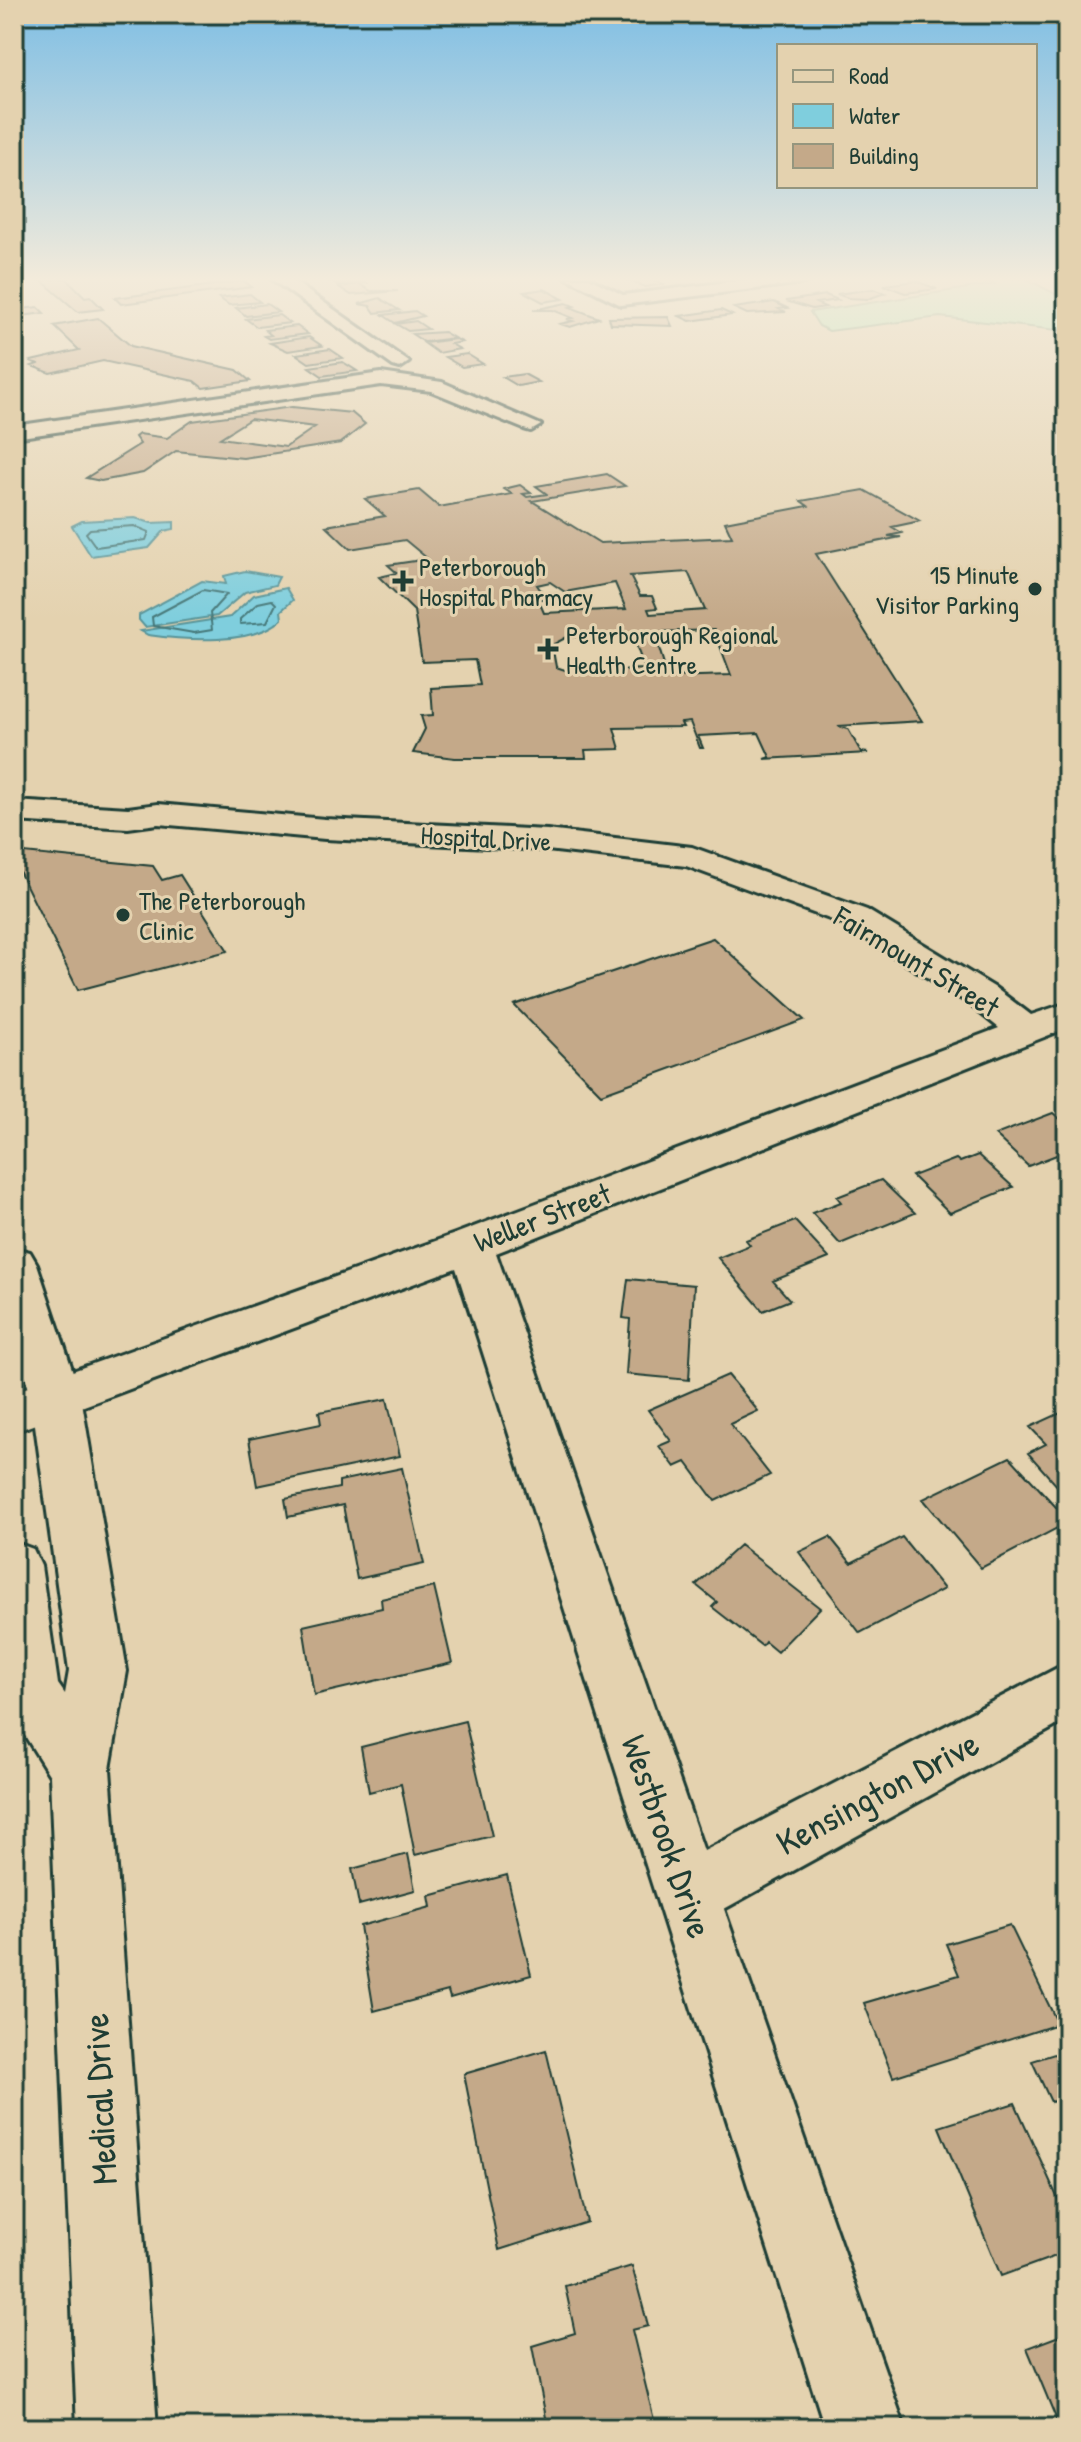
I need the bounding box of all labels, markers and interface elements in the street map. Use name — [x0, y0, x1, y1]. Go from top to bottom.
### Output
legend — [777, 44, 1037, 188]
text: Road — [849, 59, 888, 91]
text: Water — [849, 99, 900, 131]
text: Building — [849, 139, 919, 171]
place label: Peterborough Hospital Pharmacy — [419, 549, 593, 614]
place label: 15 Minute Visitor Parking — [875, 557, 1019, 622]
marker: Peterborough Hospital Pharmacy — [394, 572, 412, 590]
marker: 15 Minute Visitor Parking — [1026, 580, 1044, 598]
place label: Peterborough Regional Health Centre — [566, 617, 778, 682]
marker: Peterborough Regional Health Centre — [537, 638, 559, 660]
street label: Hospital Drive — [420, 817, 552, 859]
place label: The Peterborough Clinic — [139, 883, 305, 948]
street label: Fairmount Street — [826, 895, 1008, 1026]
marker: The Peterborough Clinic — [114, 906, 132, 924]
street label: Weller Street — [468, 1172, 617, 1261]
street label: Kensington Drive — [767, 1718, 987, 1866]
street label: Westbrook Drive — [610, 1728, 726, 1944]
street label: Medical Drive — [70, 2012, 128, 2186]

